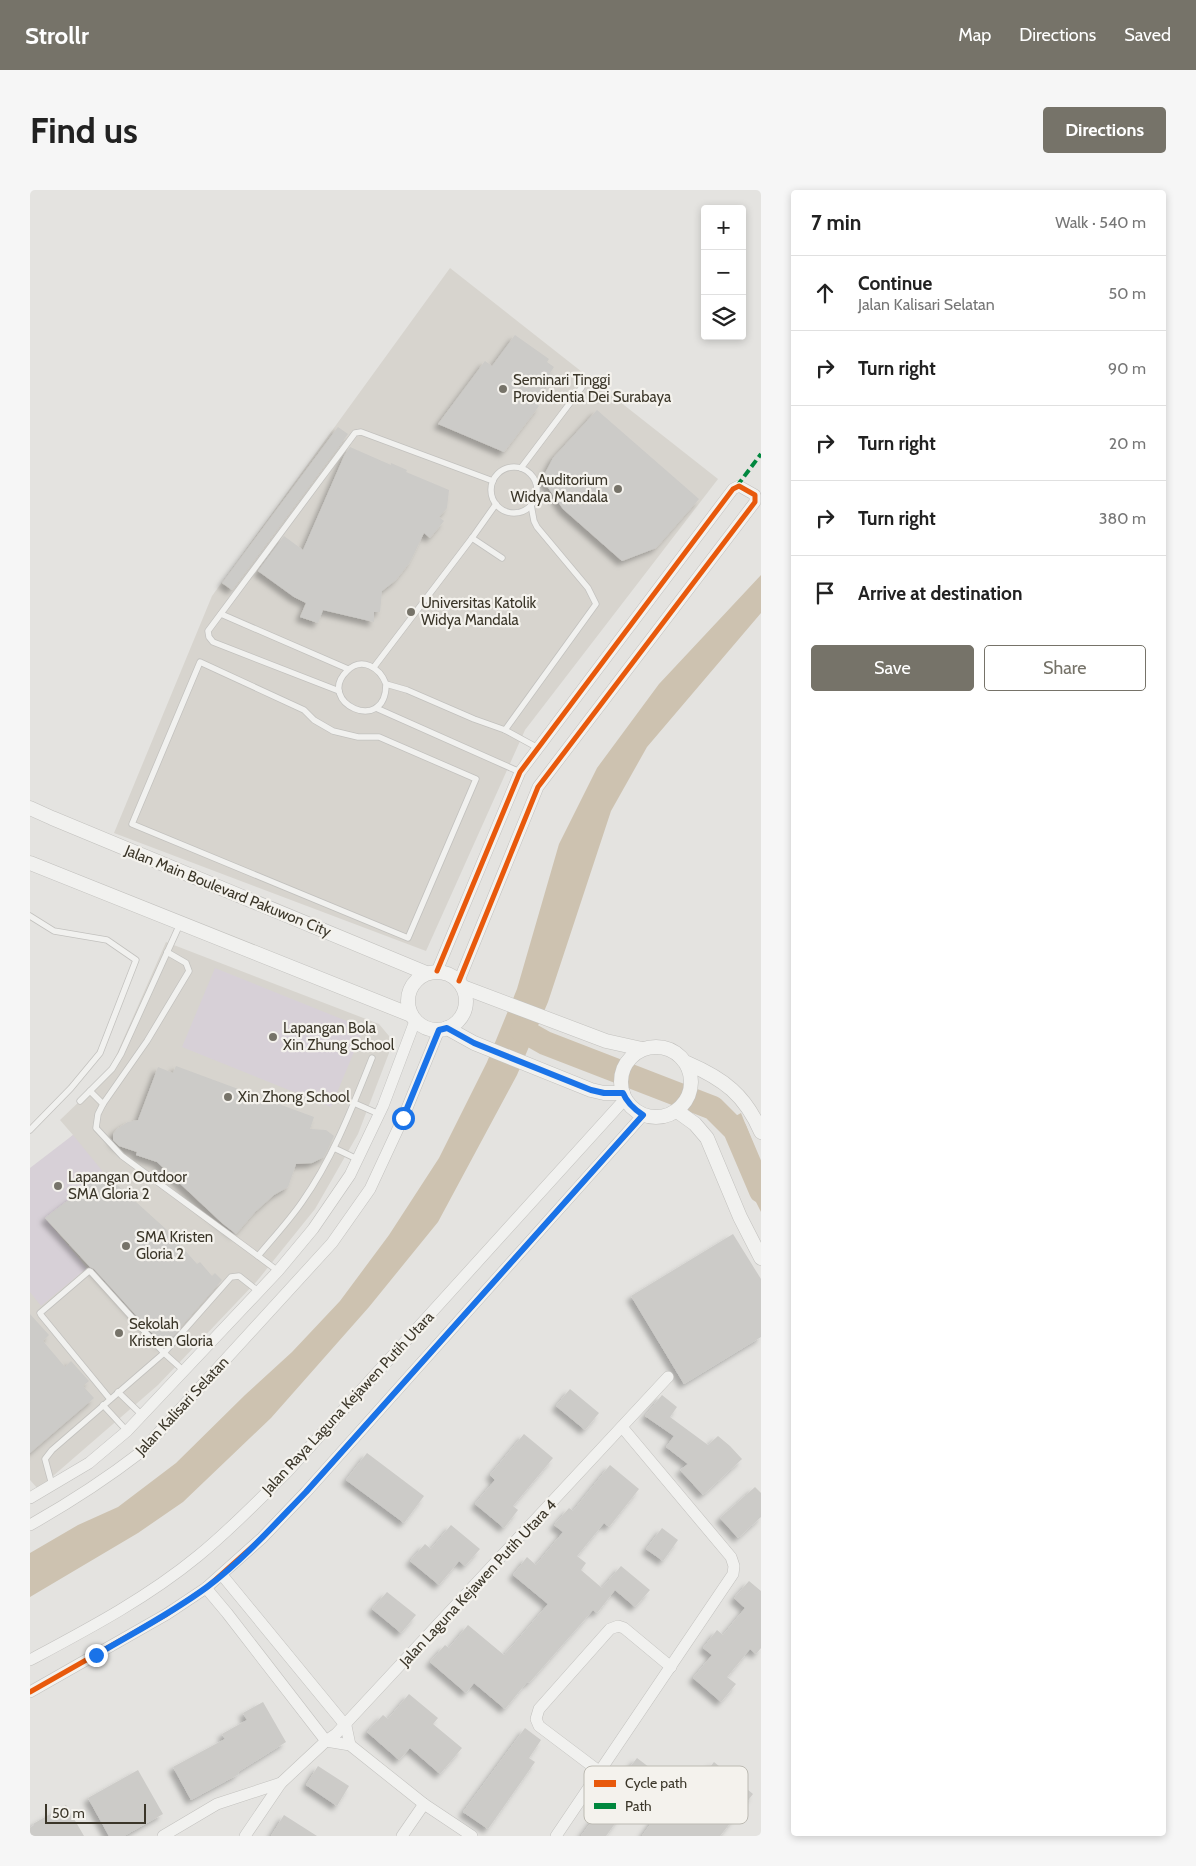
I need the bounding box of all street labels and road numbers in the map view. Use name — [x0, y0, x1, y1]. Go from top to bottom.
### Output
street label: Jalan Main Boulevard Pakuwon City — [121, 841, 334, 941]
street label: Jalan Raya Laguna Kejawen Putih Utara — [258, 1307, 438, 1499]
street label: Jalan Kalisari Selatan — [131, 1353, 232, 1460]
street label: Jalan Laguna Kejawen Putih Utara 4 — [395, 1496, 560, 1671]

